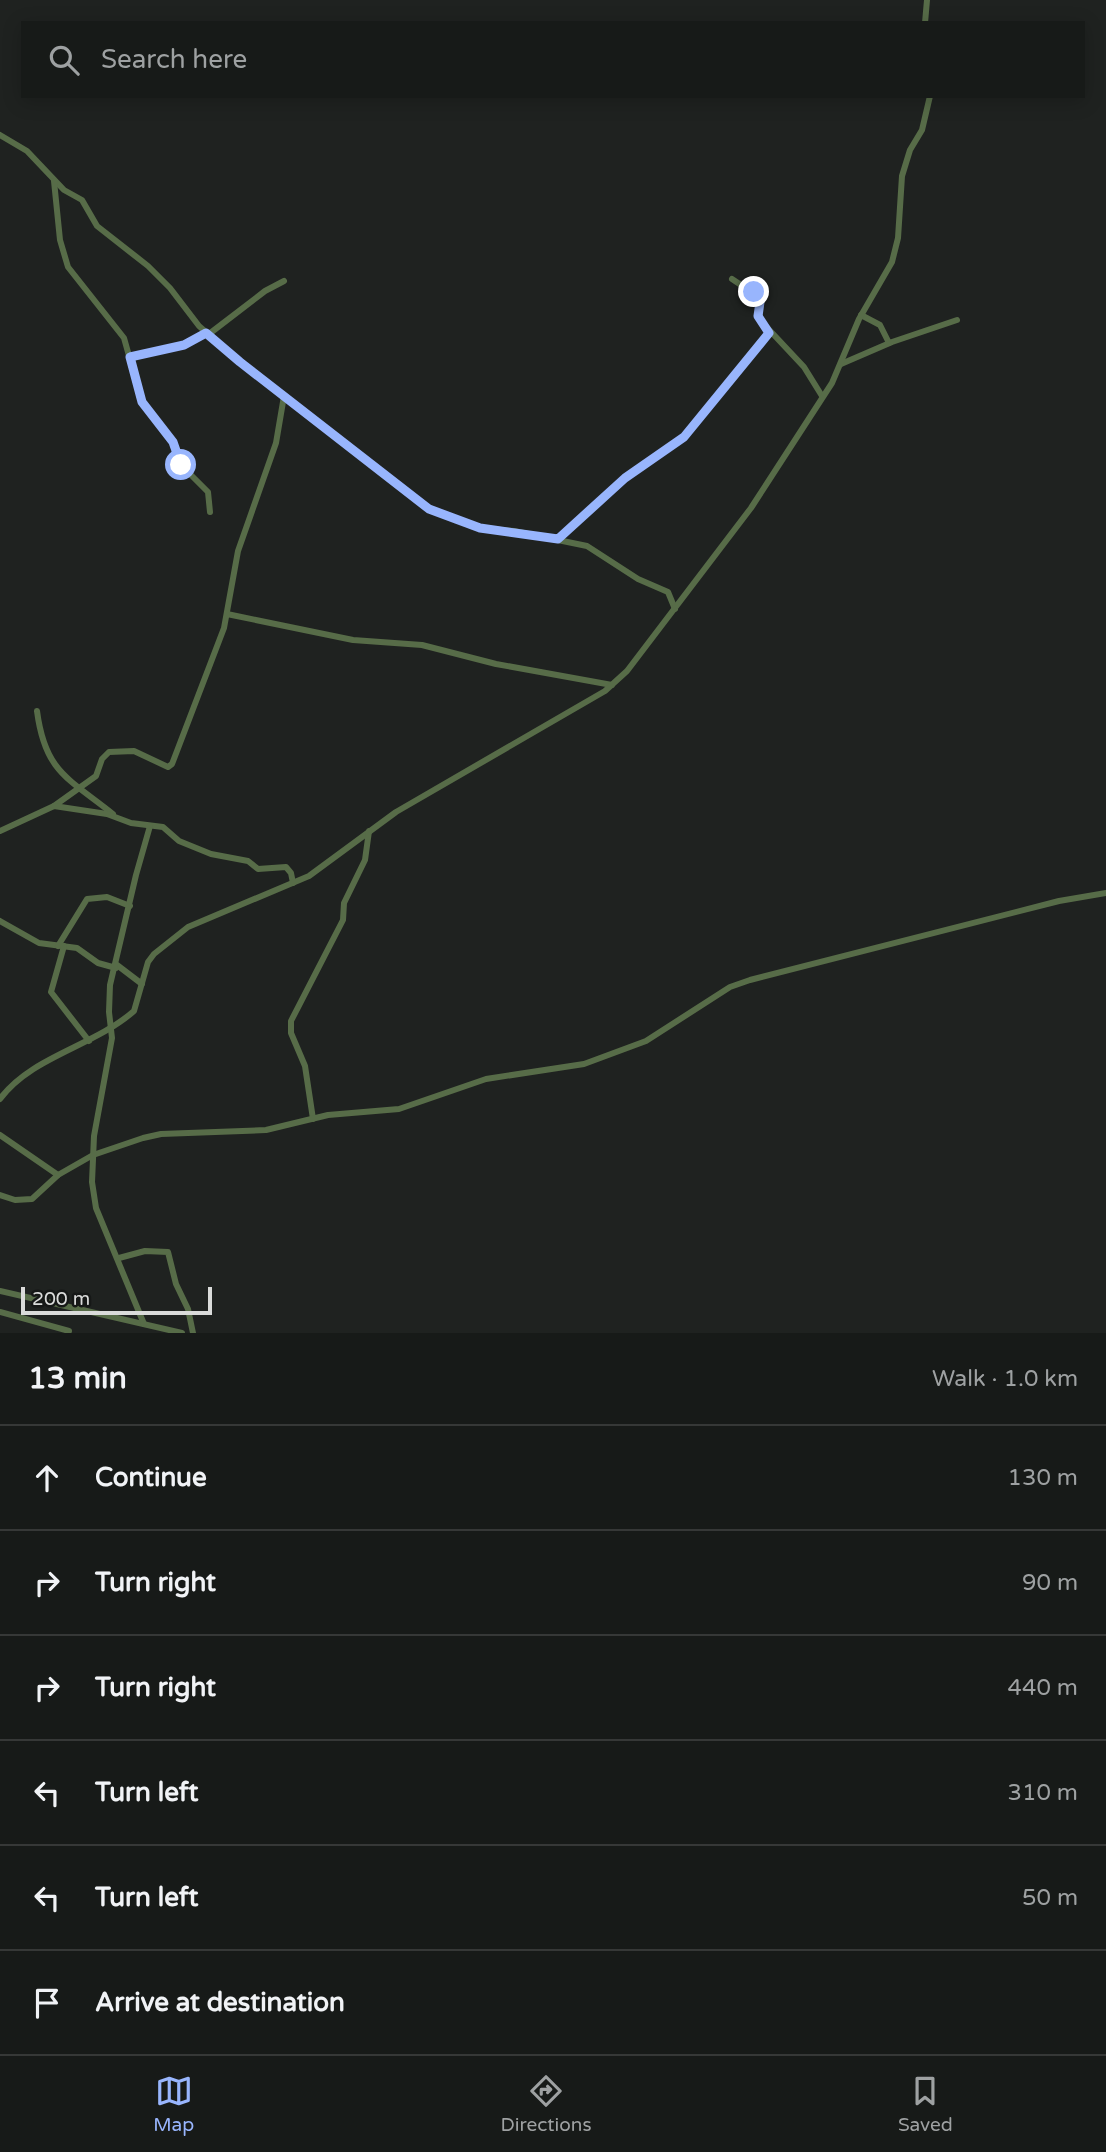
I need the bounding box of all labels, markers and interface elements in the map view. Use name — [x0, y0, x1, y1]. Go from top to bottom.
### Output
search box — [21, 21, 1085, 98]
icon: search — [45, 41, 83, 79]
text: Search here — [101, 44, 247, 75]
route end — [738, 276, 769, 307]
route start — [165, 449, 196, 480]
scale bar — [21, 1284, 212, 1316]
text: 200 m — [32, 1288, 90, 1310]
text: 13 min — [28, 1360, 127, 1397]
text: Walk · 1.0 km — [932, 1365, 1078, 1393]
icon: ahead — [28, 1459, 66, 1497]
text: Continue — [95, 1462, 207, 1493]
text: 130 m — [1008, 1464, 1078, 1492]
icon: right — [28, 1564, 66, 1602]
text: Turn right — [95, 1567, 216, 1598]
text: 90 m — [1022, 1569, 1078, 1597]
icon: right — [28, 1669, 66, 1707]
text: Turn right — [95, 1672, 216, 1703]
text: 440 m — [1008, 1674, 1078, 1702]
icon: left — [28, 1774, 66, 1812]
text: Turn left — [95, 1777, 198, 1808]
text: 310 m — [1008, 1779, 1078, 1807]
icon: left — [28, 1879, 66, 1917]
text: Turn left — [95, 1882, 198, 1913]
text: 50 m — [1022, 1884, 1078, 1912]
icon: arrive — [28, 1984, 66, 2022]
text: Arrive at destination — [95, 1987, 345, 2018]
tab: Map — [153, 2072, 194, 2136]
tab: Directions — [501, 2072, 592, 2136]
tab: Saved — [898, 2072, 953, 2136]

